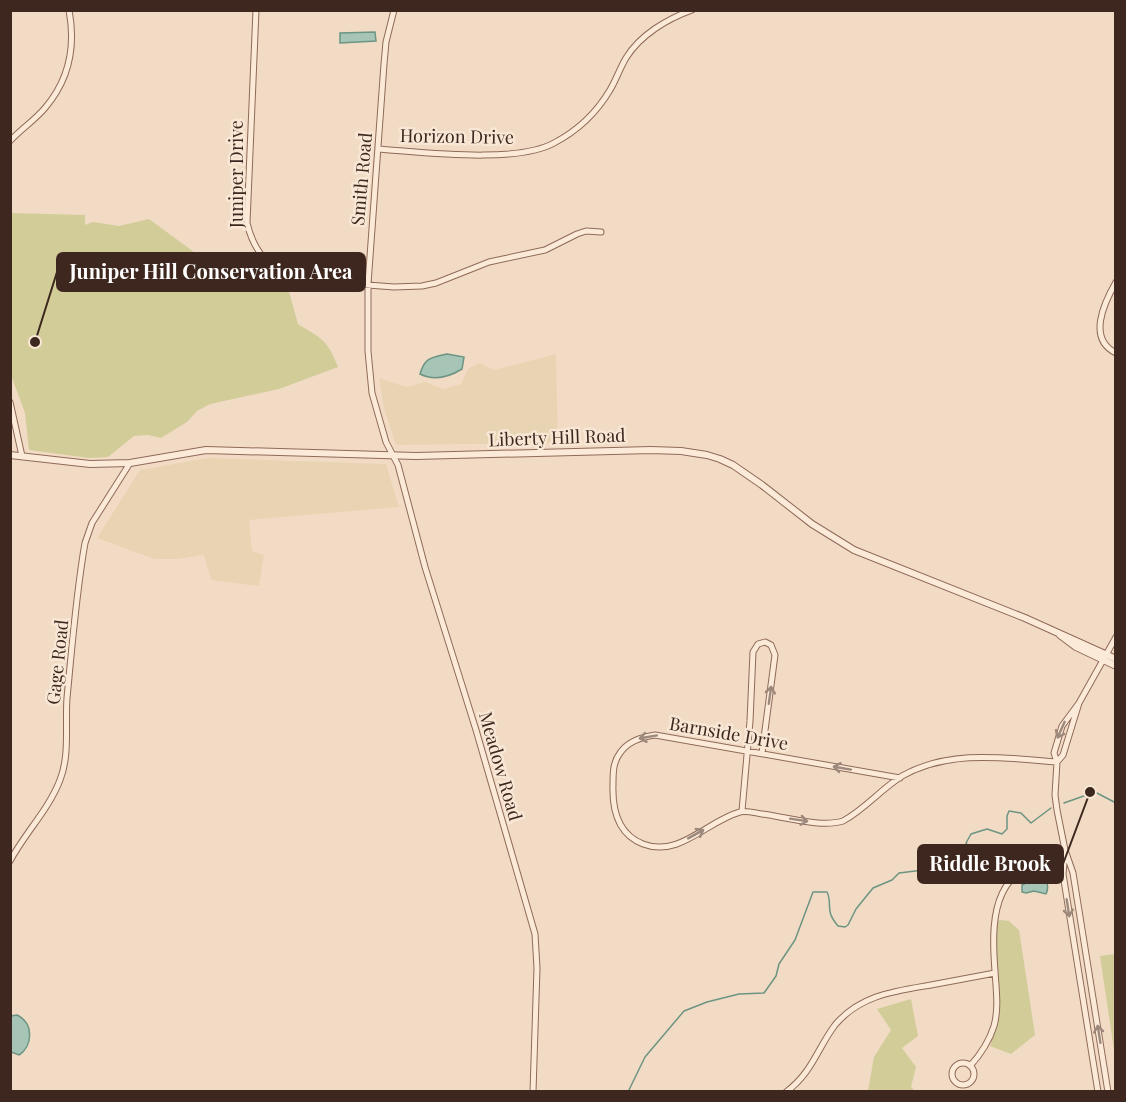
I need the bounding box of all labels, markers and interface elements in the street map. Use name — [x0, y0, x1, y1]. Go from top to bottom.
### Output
street label: Juniper Drive — [224, 120, 248, 229]
street label: Horizon Drive — [400, 123, 514, 149]
street label: Smith Road — [345, 131, 377, 227]
callout: Juniper Hill Conservation Area — [57, 253, 365, 291]
text: Juniper Hill Conservation Area — [69, 257, 353, 284]
street label: Liberty Hill Road — [488, 423, 627, 451]
street label: Gage Road — [41, 618, 73, 706]
one-way arrow — [765, 686, 776, 706]
street label: Meadow Road — [474, 709, 528, 824]
street label: Barnside Drive — [668, 711, 790, 755]
one-way arrow — [1054, 721, 1066, 739]
one-way arrow — [639, 732, 658, 743]
one-way arrow — [833, 762, 853, 773]
one-way arrow — [789, 814, 809, 825]
one-way arrow — [687, 828, 704, 840]
callout: Riddle Brook — [918, 845, 1063, 883]
text: Riddle Brook — [929, 849, 1051, 876]
one-way arrow — [1063, 897, 1074, 917]
one-way arrow — [1093, 1024, 1104, 1044]

